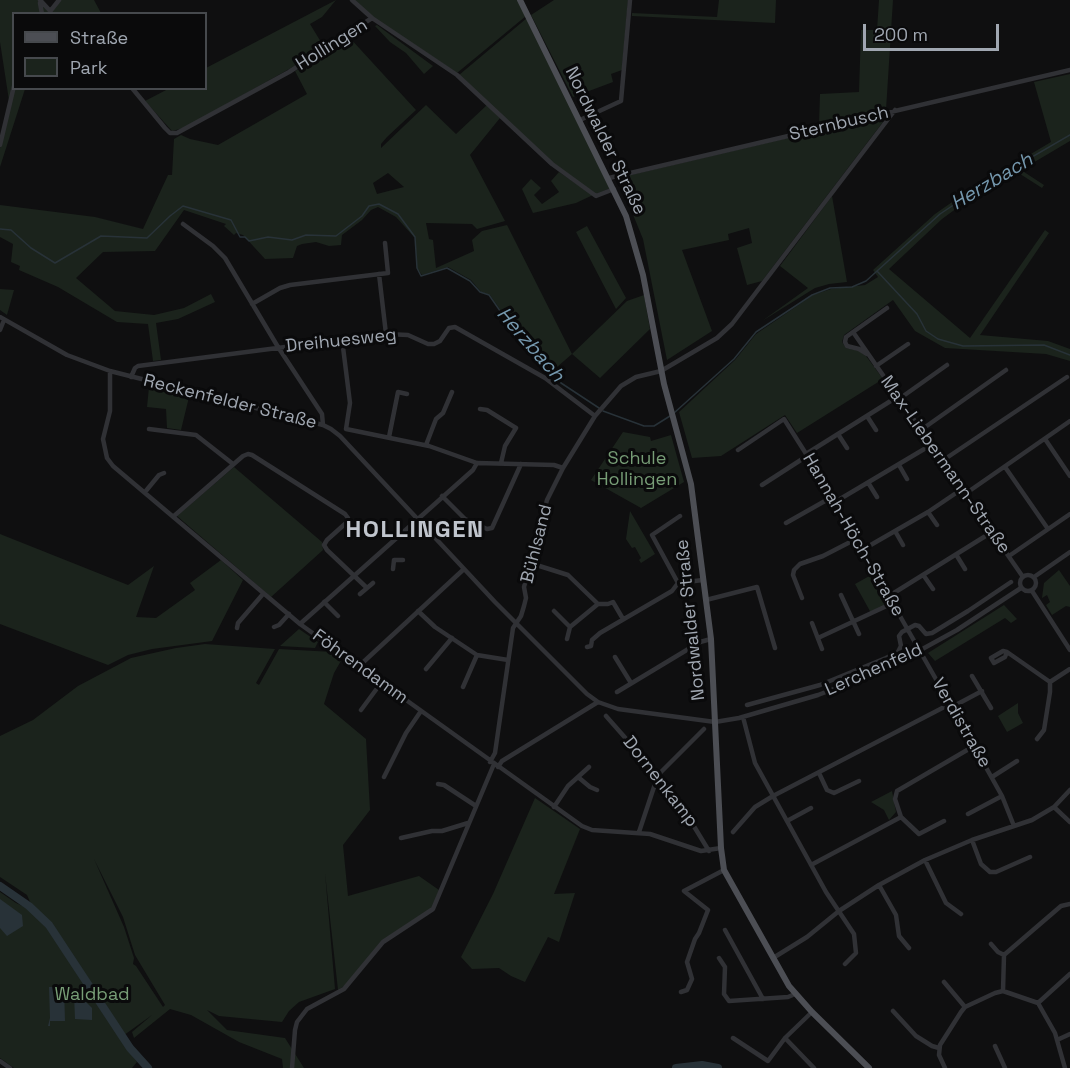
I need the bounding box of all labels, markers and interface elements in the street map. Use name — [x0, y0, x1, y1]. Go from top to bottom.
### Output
legend — [12, 12, 207, 90]
scale bar — [866, 12, 1002, 50]
street label: Hollingen — [292, 15, 372, 75]
text: 200 m — [874, 23, 928, 46]
text: Straße — [70, 26, 128, 49]
text: Park — [70, 56, 107, 79]
street label: Nordwalder Straße — [560, 63, 650, 219]
street label: Sternbusch — [787, 102, 891, 146]
water label: Herzbach — [947, 148, 1037, 216]
water label: Herzbach — [491, 303, 569, 387]
street label: Dreihuesweg — [284, 324, 398, 358]
street label: Reckenfelder Straße — [141, 370, 319, 434]
street label: Max-Liebermann-Straße — [875, 372, 1015, 558]
park label: Schule Hollingen — [597, 448, 677, 490]
street label: Hannah-Höch-Straße — [797, 450, 909, 620]
street label: Bühlsand — [517, 502, 557, 586]
district label: HOLLINGEN — [345, 516, 485, 544]
street label: Nordwalder Straße — [672, 538, 710, 702]
street label: Föhrendamm — [308, 625, 412, 709]
street label: Lerchenfeld — [822, 639, 926, 701]
street label: Verdistraße — [927, 674, 995, 772]
street label: Dornenkamp — [618, 732, 702, 832]
park label: Waldbad — [54, 984, 130, 1006]

